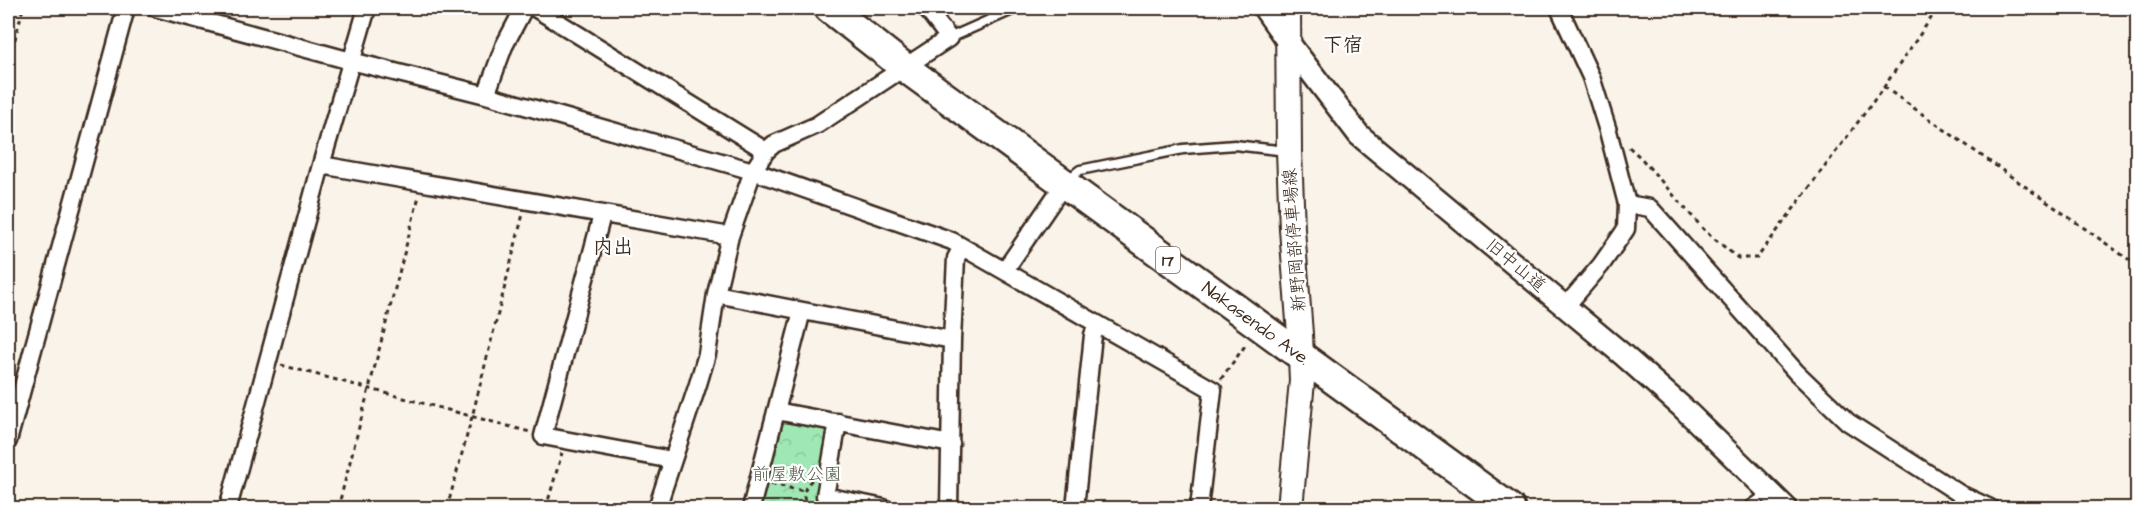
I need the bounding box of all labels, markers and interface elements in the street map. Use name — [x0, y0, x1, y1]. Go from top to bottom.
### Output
district label: 下宿 — [1323, 31, 1363, 59]
street label: 新野岡部停車場線 — [1277, 167, 1312, 313]
district label: 内出 — [593, 233, 633, 261]
street label: 旧中山道 — [1480, 233, 1551, 298]
road number: 17 — [1156, 247, 1180, 273]
street label: Nakasendo Ave. — [1197, 276, 1315, 371]
park label: 前屋敷公園 — [752, 462, 842, 487]

